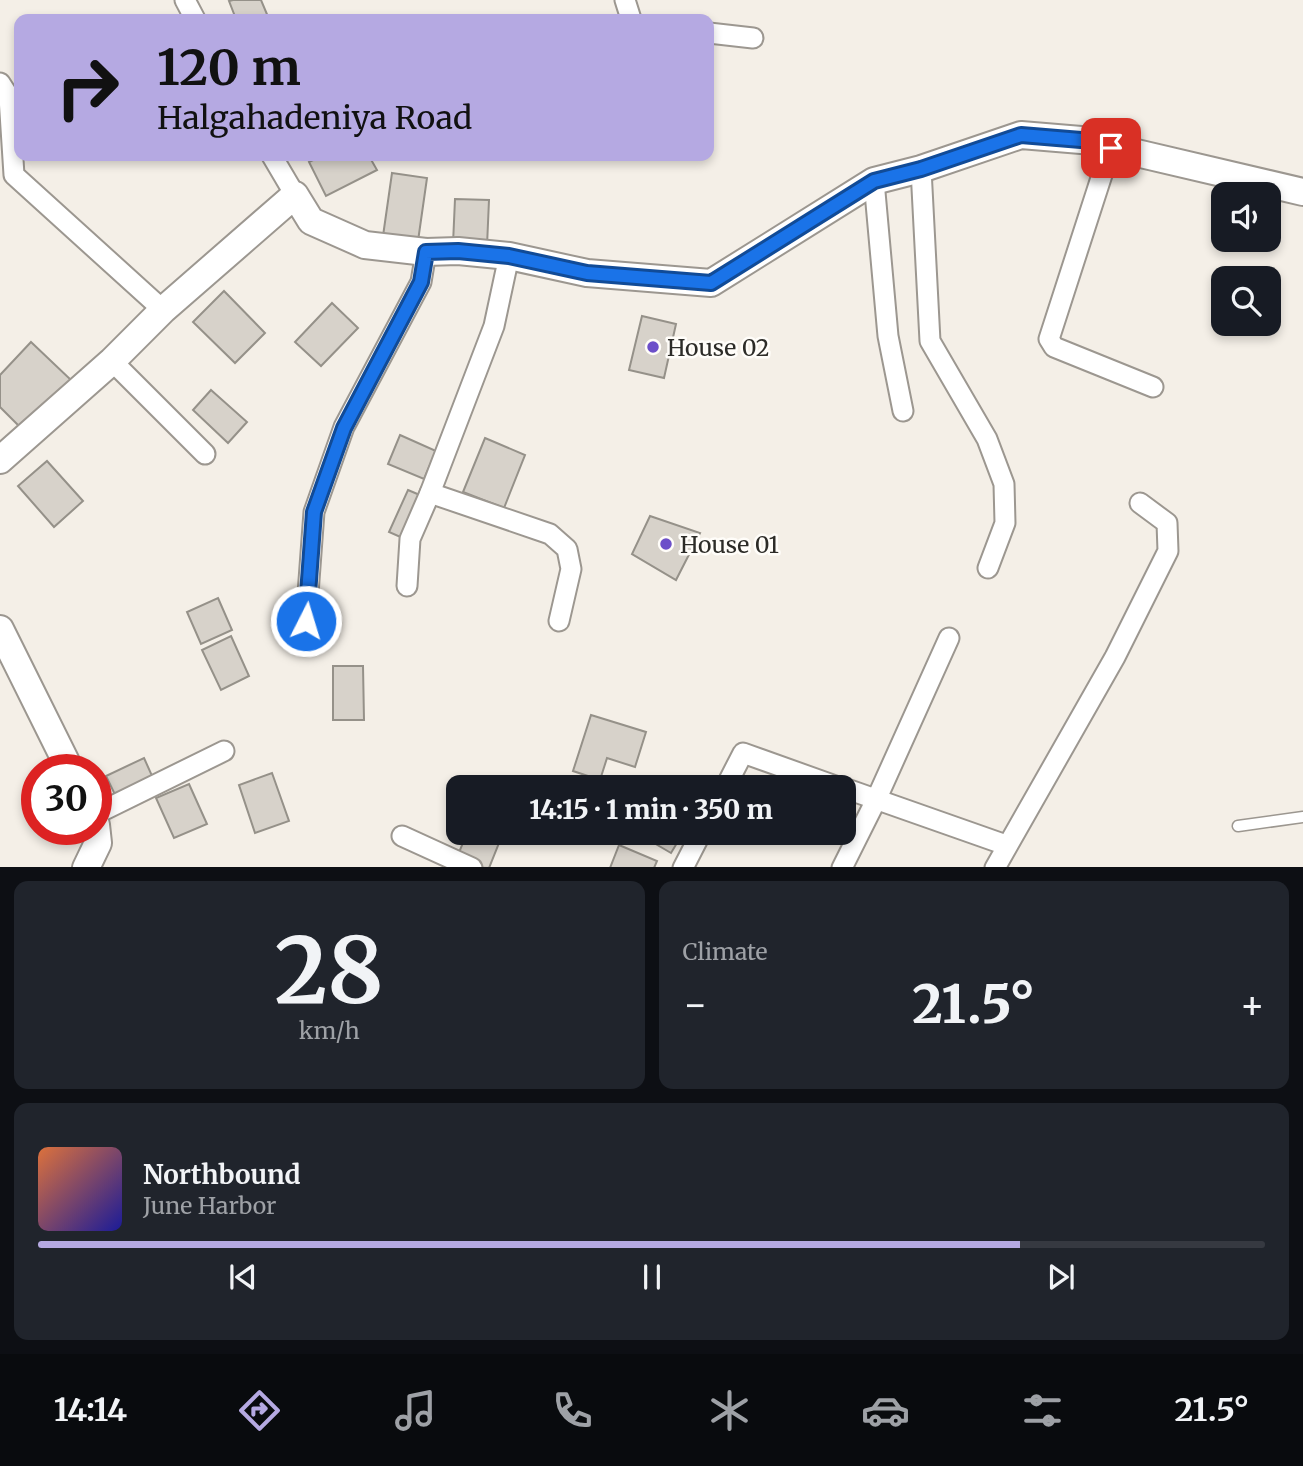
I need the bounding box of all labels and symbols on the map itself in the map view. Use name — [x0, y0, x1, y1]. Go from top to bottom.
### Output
pin — [1081, 118, 1141, 178]
place label: House 02 — [667, 333, 769, 362]
marker: House 02 — [645, 339, 661, 355]
place label: House 01 — [680, 530, 779, 559]
marker: House 01 — [658, 536, 674, 552]
position arrow — [269, 584, 343, 658]
speed limit sign: 30 — [21, 754, 112, 845]

